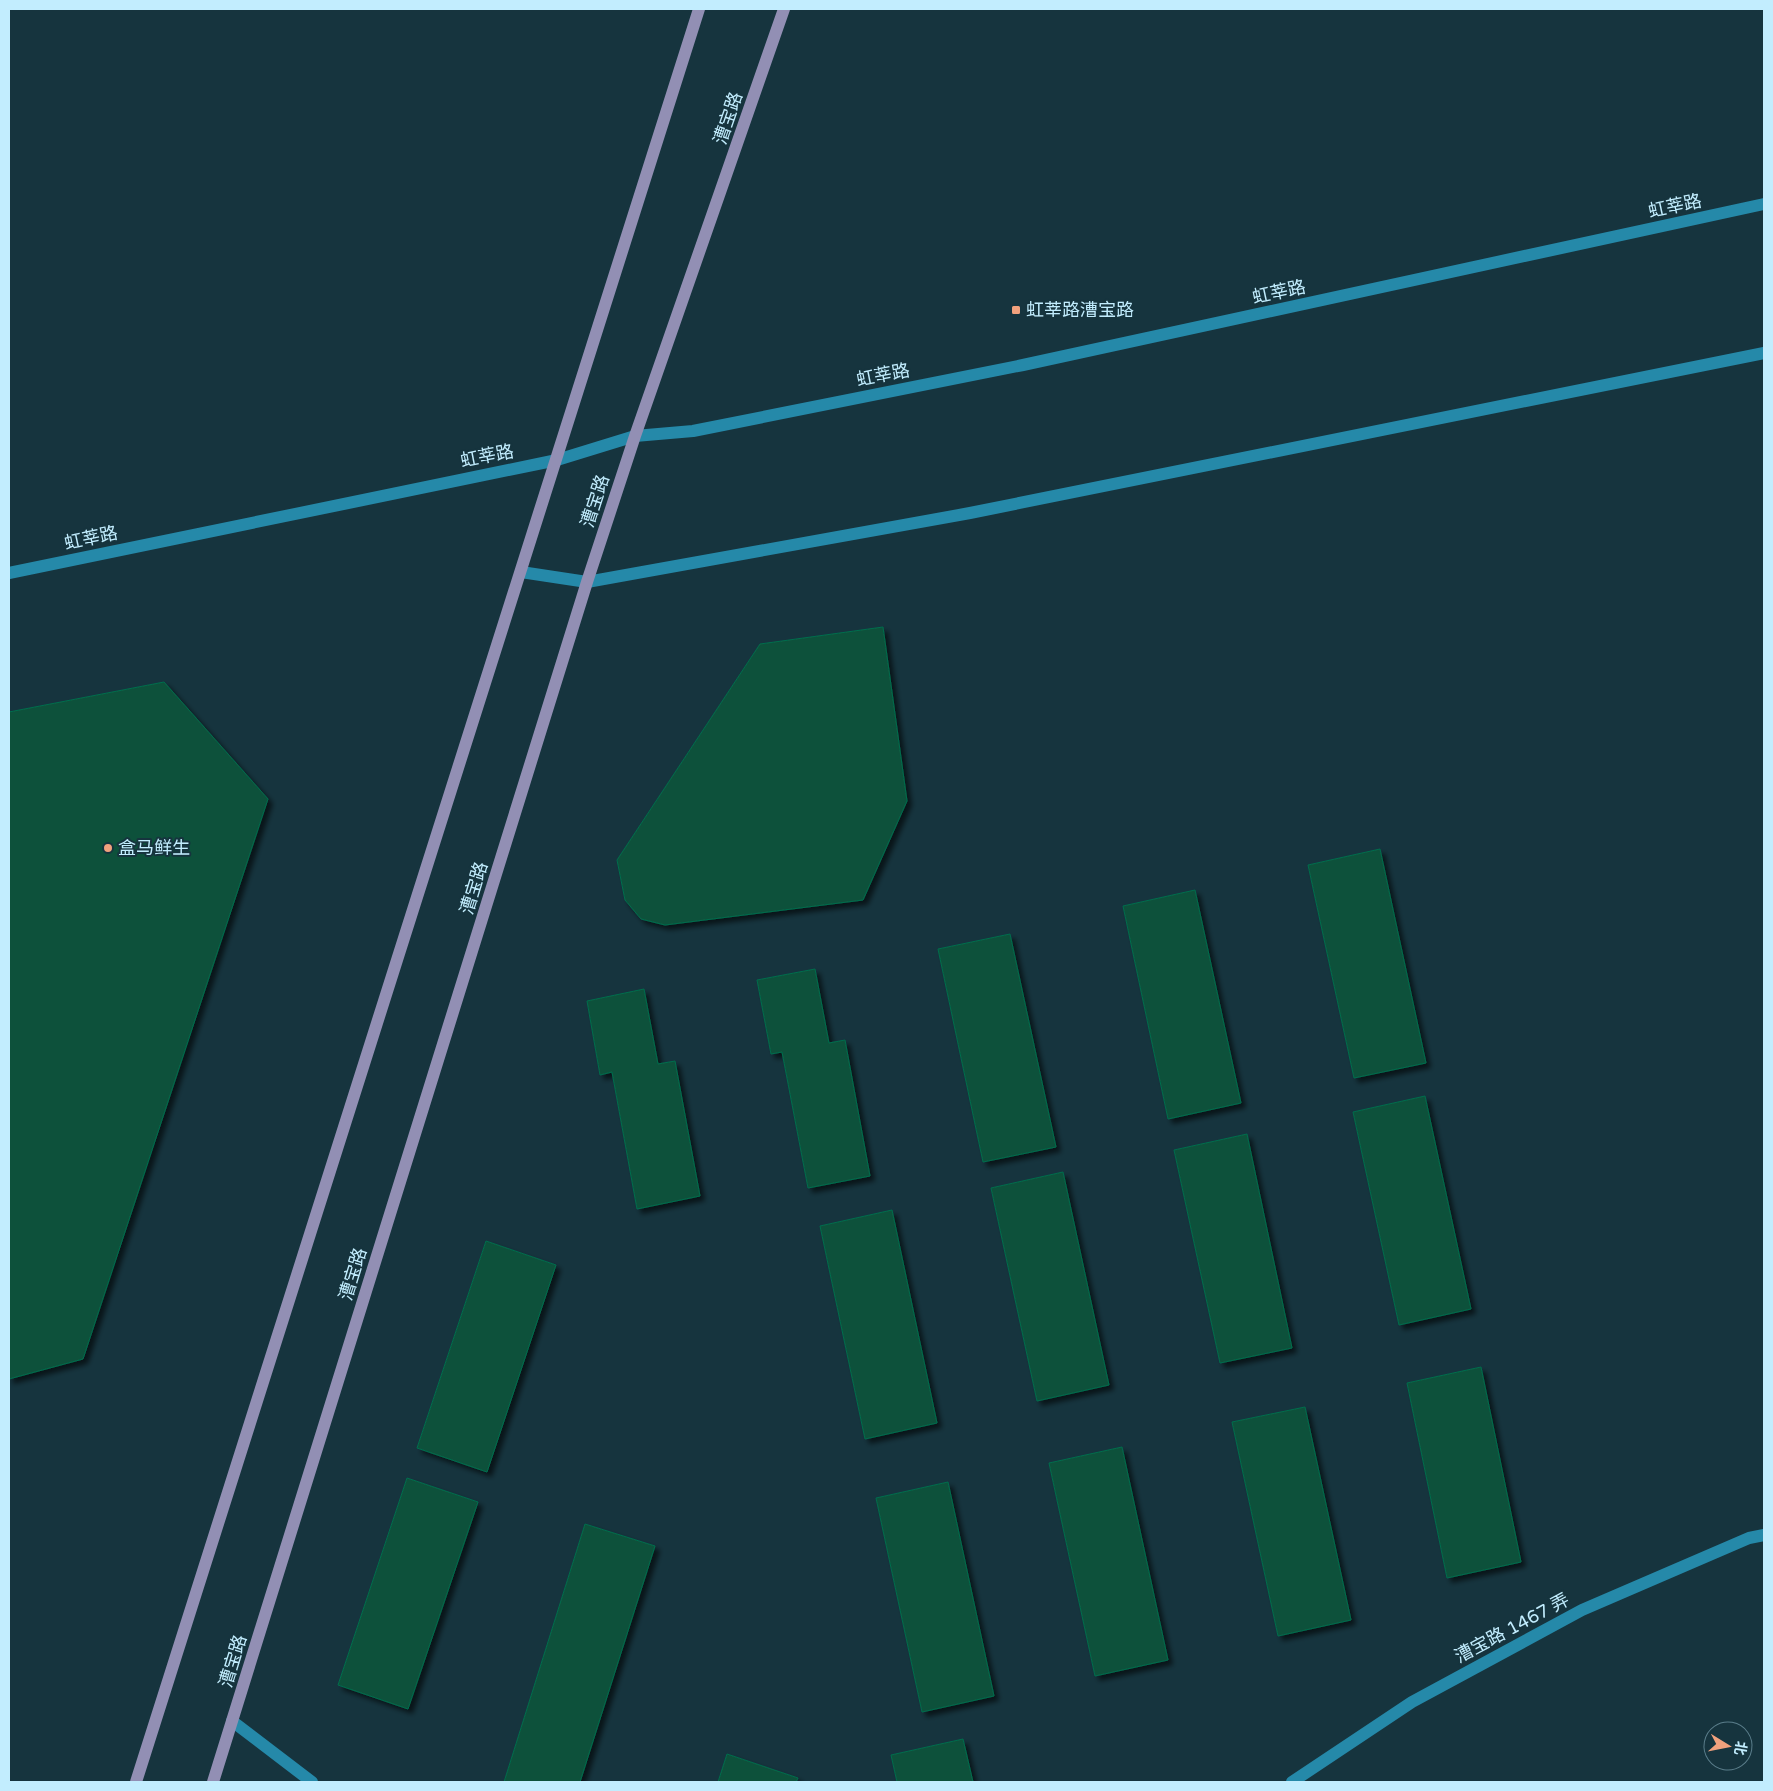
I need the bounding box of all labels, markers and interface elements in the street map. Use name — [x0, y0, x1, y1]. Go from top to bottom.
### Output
street label: 漕宝路 — [709, 89, 747, 147]
street label: 虹莘路 — [1646, 190, 1704, 222]
street label: 虹莘路 — [1250, 276, 1308, 308]
place label: 虹莘路漕宝路 — [1026, 299, 1134, 321]
marker: 虹莘路漕宝路 — [1010, 304, 1022, 316]
street label: 虹莘路 — [854, 359, 912, 391]
street label: 虹莘路 — [458, 440, 516, 472]
street label: 漕宝路 — [576, 472, 614, 530]
street label: 虹莘路 — [62, 522, 120, 554]
place label: 盒马鲜生 — [118, 837, 190, 859]
marker: 盒马鲜生 — [102, 842, 114, 854]
street label: 漕宝路 — [456, 859, 492, 917]
street label: 漕宝路 — [335, 1245, 371, 1303]
street label: 漕宝路 1467 弄 — [1451, 1589, 1573, 1667]
street label: 漕宝路 — [215, 1632, 251, 1690]
north arrow — [1703, 1721, 1753, 1771]
text: 北 — [1731, 1740, 1750, 1757]

